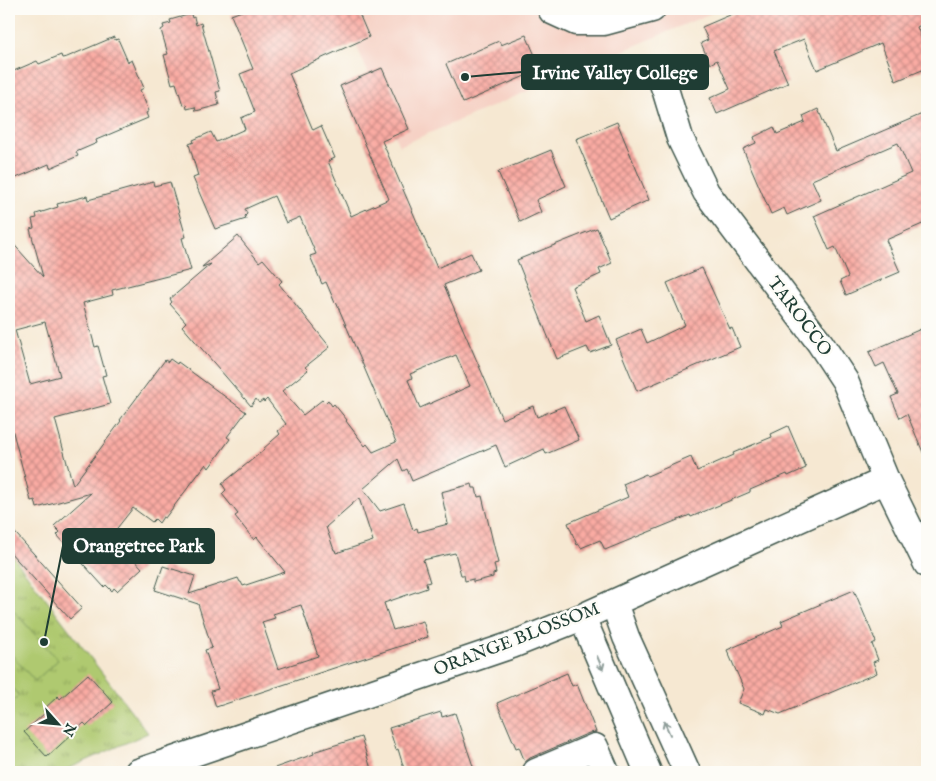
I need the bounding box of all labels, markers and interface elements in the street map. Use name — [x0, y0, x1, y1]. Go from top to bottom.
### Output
callout: Irvine Valley College — [522, 55, 708, 89]
text: Irvine Valley College — [532, 62, 698, 86]
street label: TAROCCO — [762, 273, 836, 361]
callout: Orangetree Park — [63, 529, 214, 563]
text: Orangetree Park — [73, 535, 205, 559]
street label: ORANGE BLOSSOM — [431, 598, 603, 682]
one-way arrow — [596, 655, 606, 670]
north arrow — [32, 698, 82, 748]
text: N — [58, 719, 80, 739]
one-way arrow — [662, 721, 672, 736]

